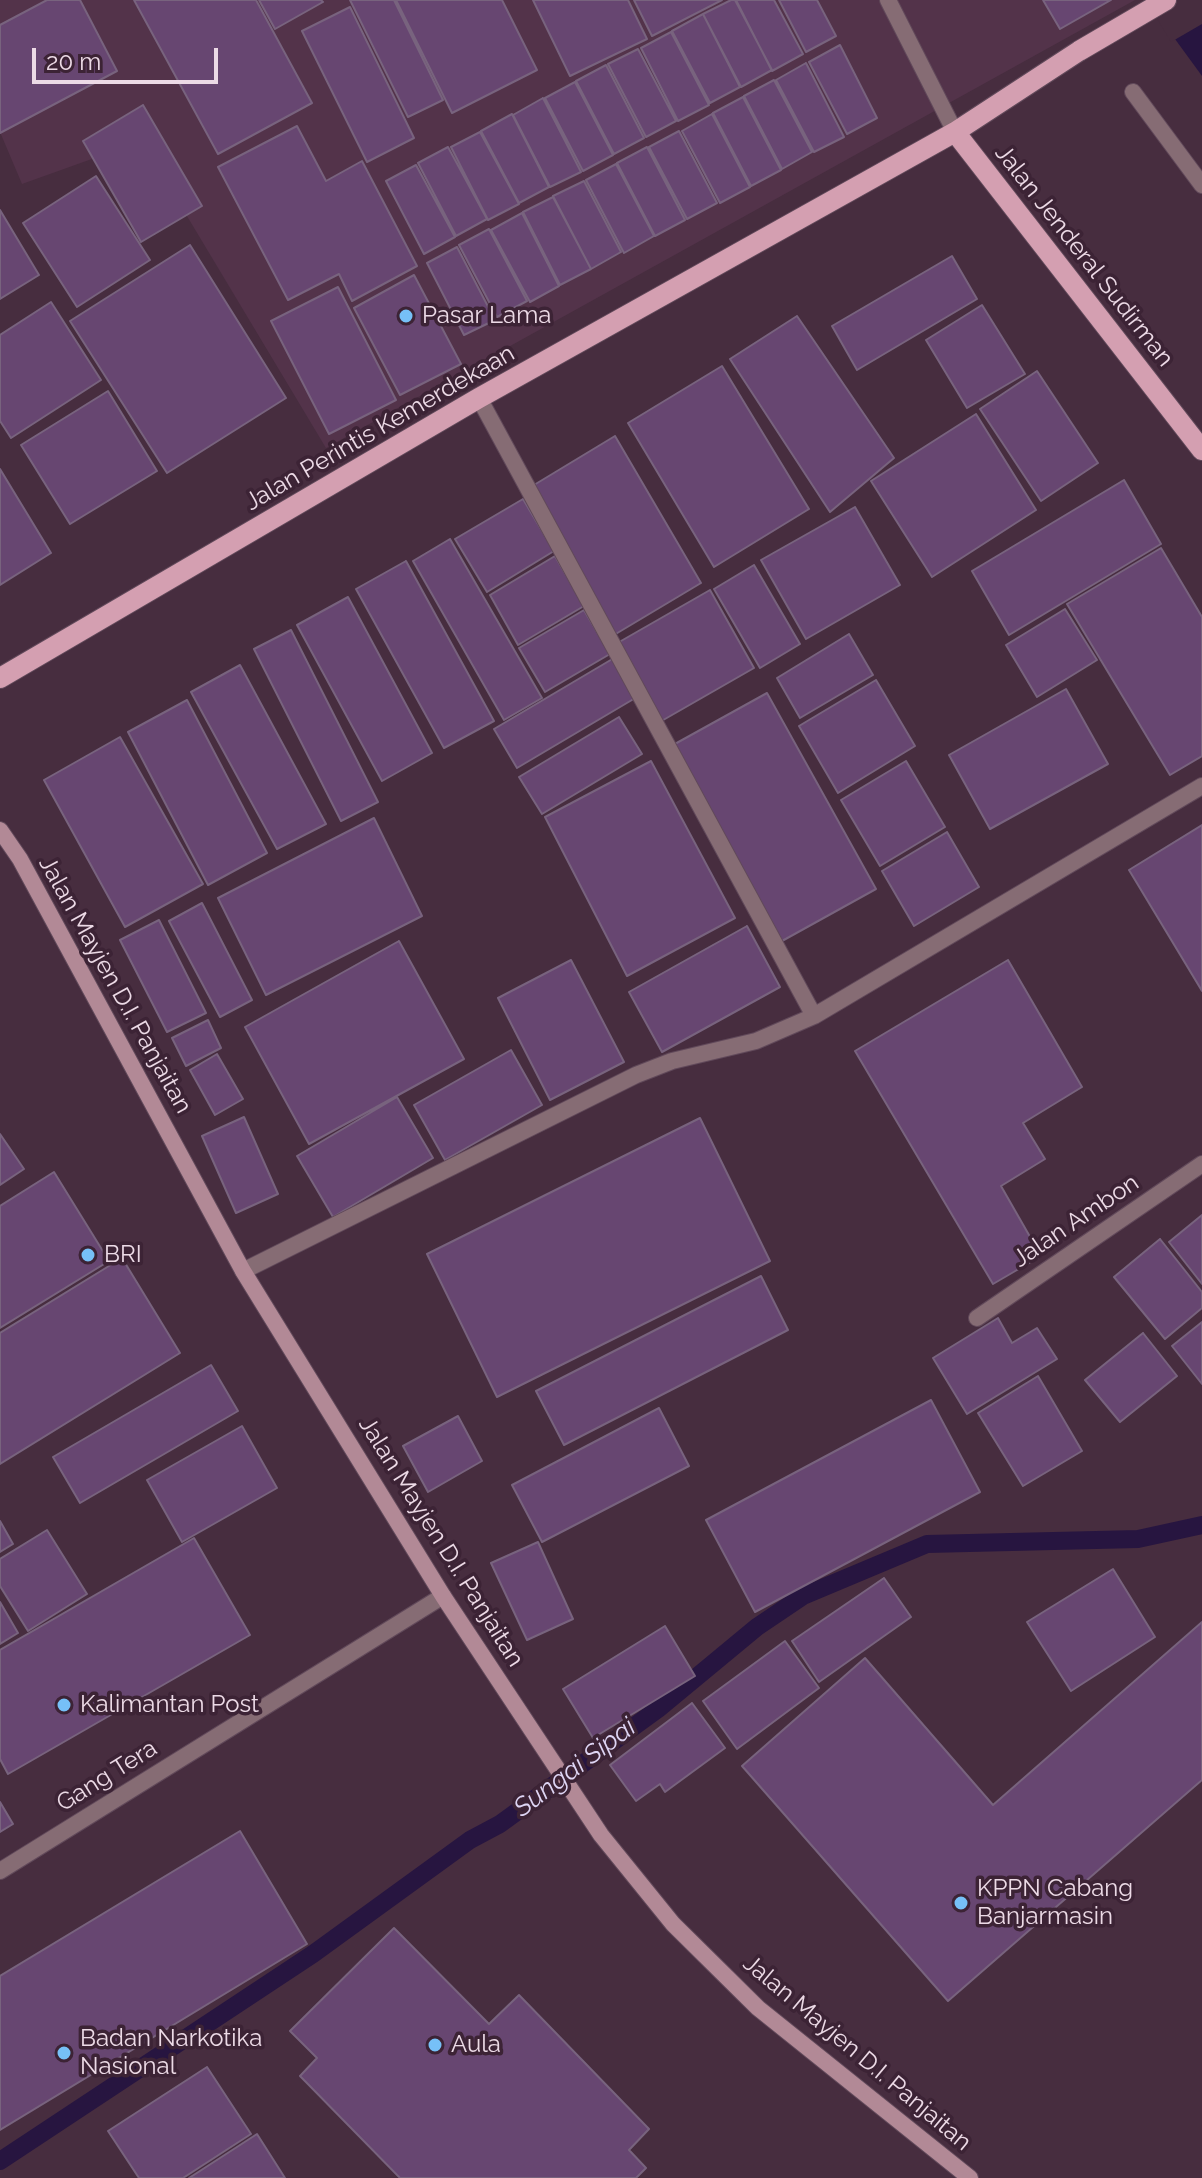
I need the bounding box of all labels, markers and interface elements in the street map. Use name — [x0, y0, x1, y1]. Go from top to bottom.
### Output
scale bar — [36, 32, 222, 82]
text: 20 m — [46, 47, 101, 76]
street label: Jalan Jenderal Sudirman — [989, 139, 1179, 373]
place label: Pasar Lama — [422, 302, 551, 330]
marker: Pasar Lama — [397, 307, 415, 325]
street label: Jalan Perintis Kemerdekaan — [240, 339, 520, 517]
street label: Jalan Mayjen D.I. Panjaitan — [32, 852, 198, 1118]
street label: Jalan Ambon — [1008, 1168, 1144, 1274]
place label: BRI — [104, 1241, 142, 1269]
marker: BRI — [79, 1246, 97, 1264]
street label: Jalan Mayjen D.I. Panjaitan — [352, 1412, 530, 1672]
place label: Kalimantan Post — [80, 1691, 259, 1719]
marker: Kalimantan Post — [55, 1696, 73, 1714]
water label: Sungai Sipai — [508, 1712, 642, 1824]
street label: Gang Tera — [52, 1734, 162, 1818]
place label: KPPN Cabang Banjarmasin — [977, 1875, 1133, 1931]
marker: KPPN Cabang Banjarmasin — [952, 1894, 970, 1912]
street label: Jalan Mayjen D.I. Panjaitan — [737, 1949, 977, 2157]
place label: Badan Narkotika Nasional — [80, 2025, 262, 2081]
place label: Aula — [451, 2031, 501, 2059]
marker: Aula — [426, 2036, 444, 2054]
marker: Badan Narkotika Nasional — [55, 2044, 73, 2062]

